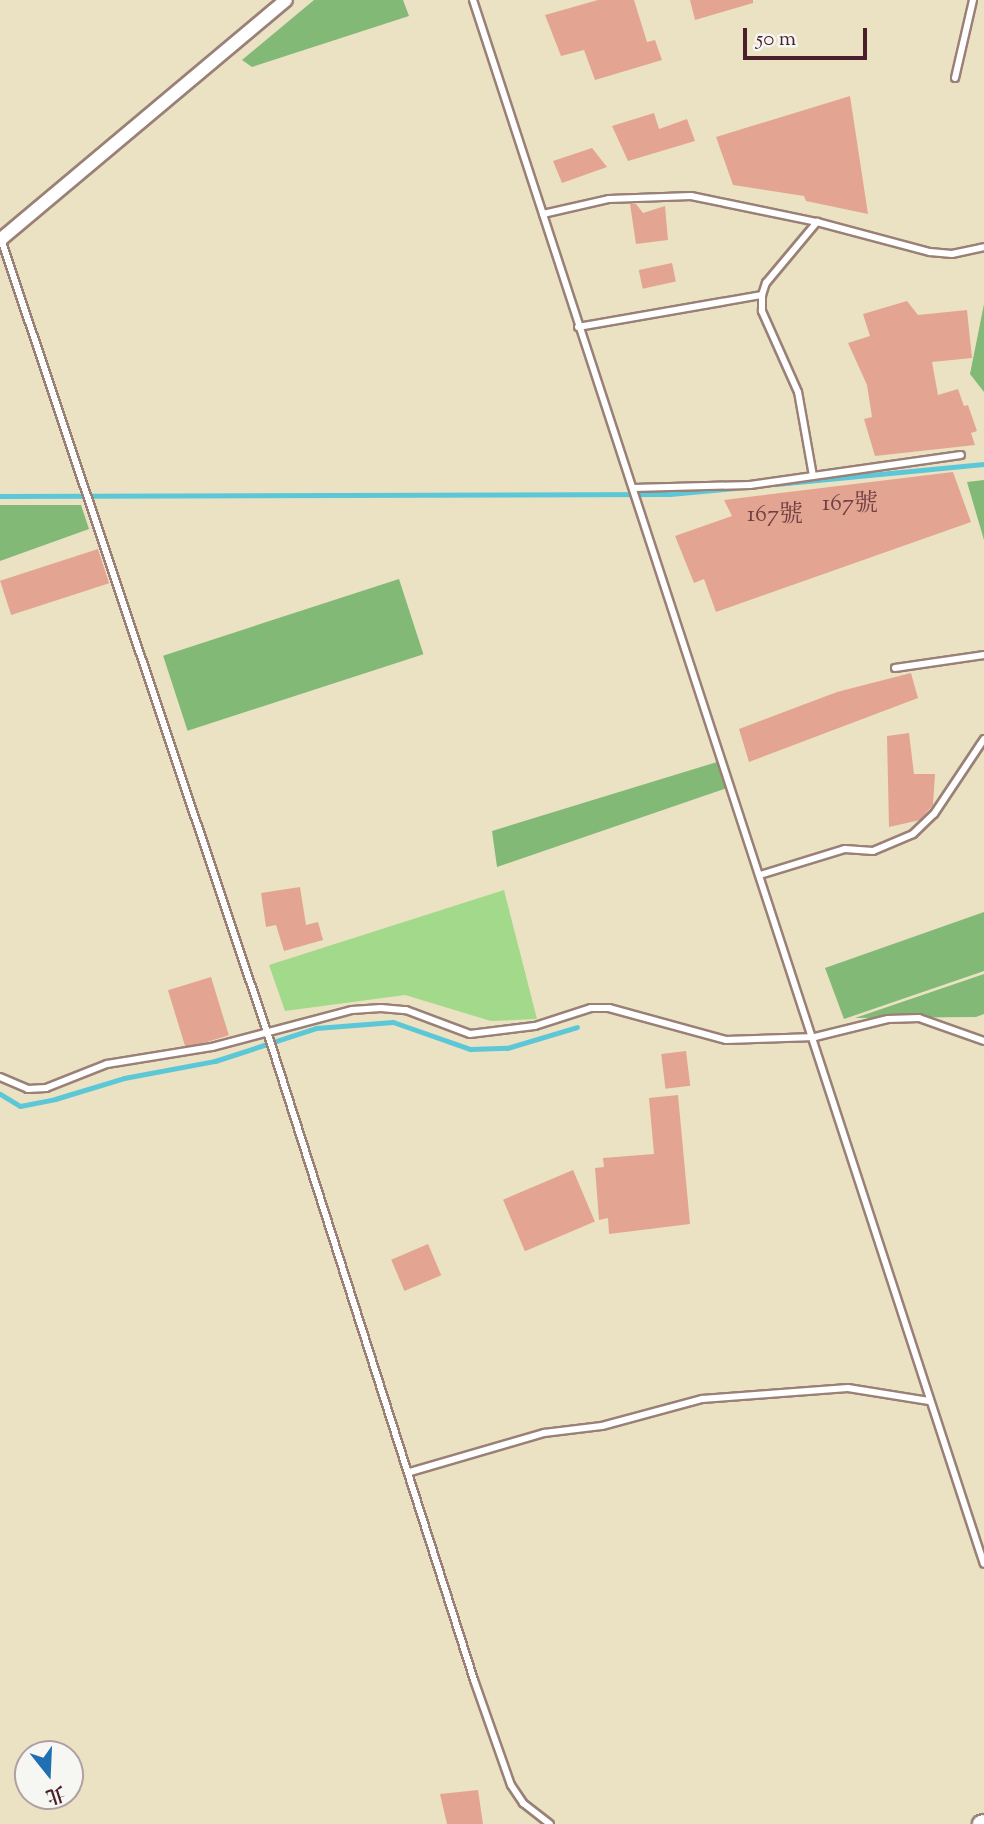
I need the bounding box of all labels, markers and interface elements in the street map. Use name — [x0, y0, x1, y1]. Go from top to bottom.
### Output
scale bar — [746, 14, 870, 58]
text: 50 m — [756, 25, 796, 55]
house number: 167號 — [822, 491, 878, 519]
house number: 167號 — [747, 502, 803, 530]
north arrow — [14, 1740, 84, 1810]
text: 北 — [42, 1778, 68, 1809]

